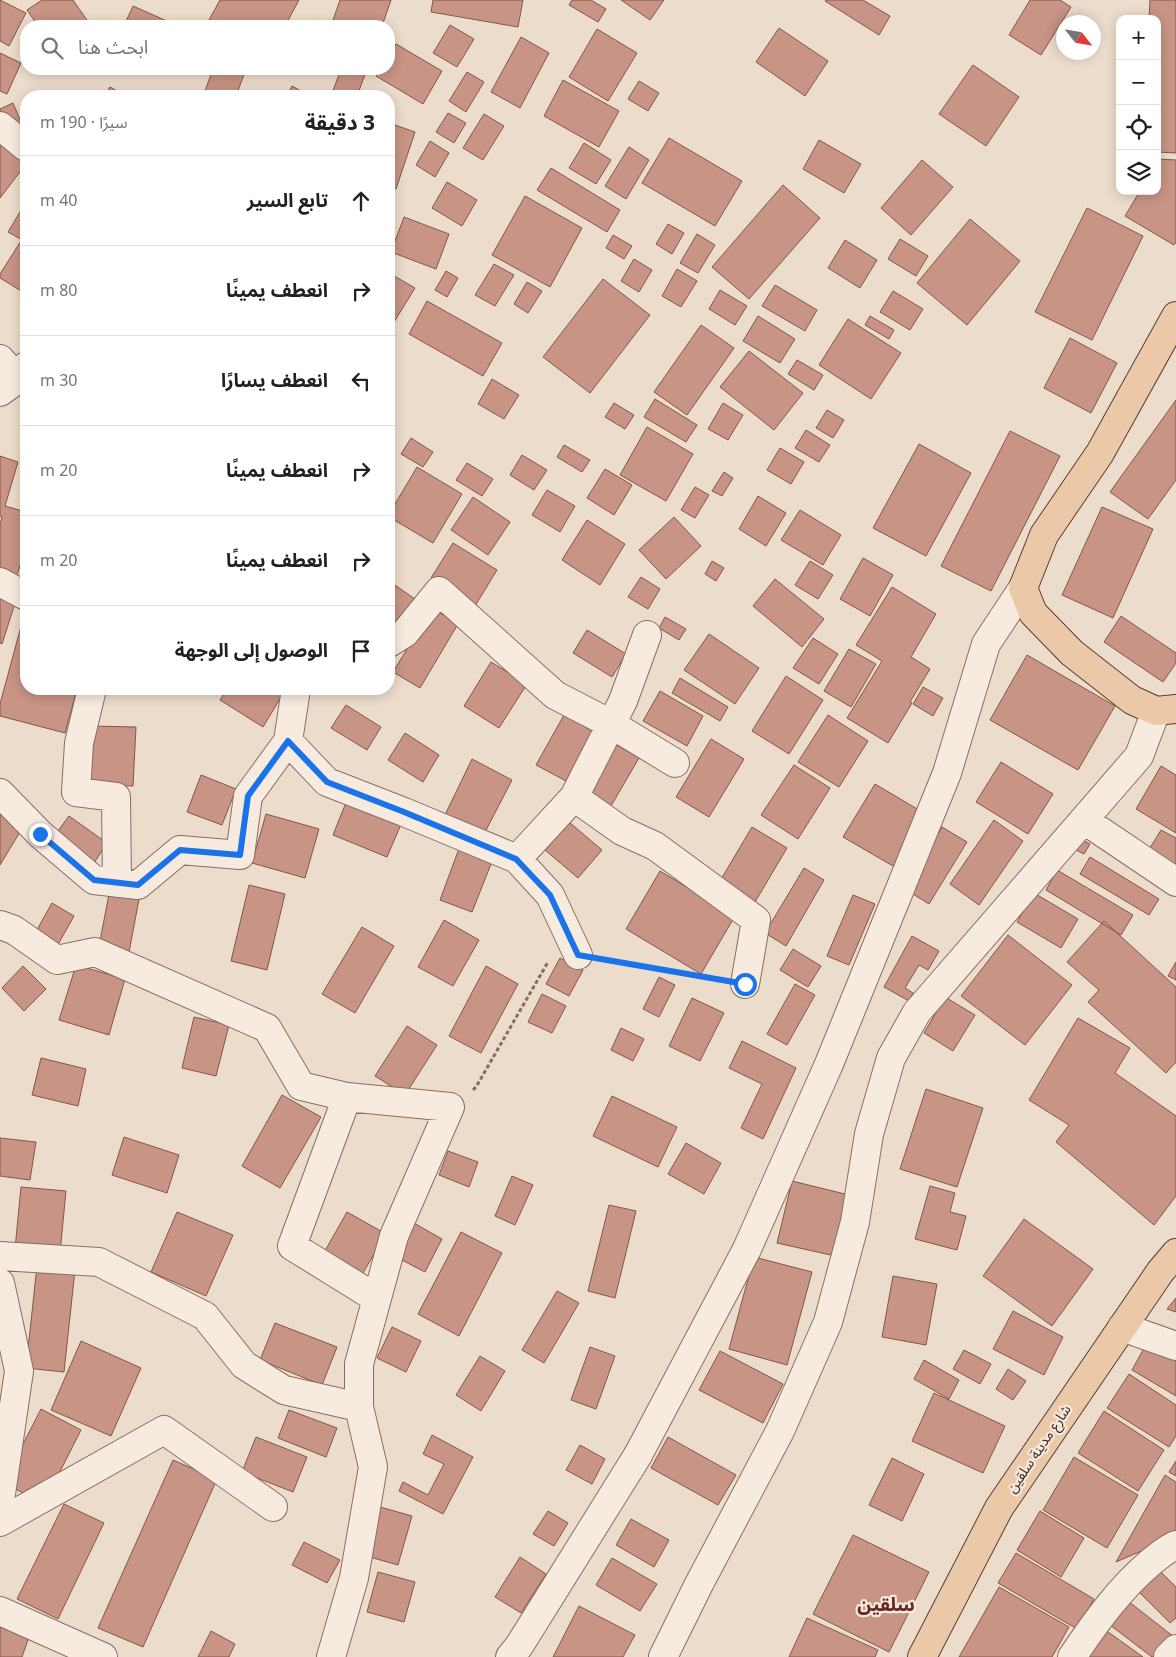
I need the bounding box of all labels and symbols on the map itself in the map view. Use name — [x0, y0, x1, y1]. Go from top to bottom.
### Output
north arrow — [1056, 15, 1101, 60]
route end — [29, 823, 52, 846]
route start — [734, 973, 757, 996]
street label: شارع مدينة سلقين — [998, 1398, 1080, 1500]
district label: سلقين — [857, 1585, 915, 1625]

